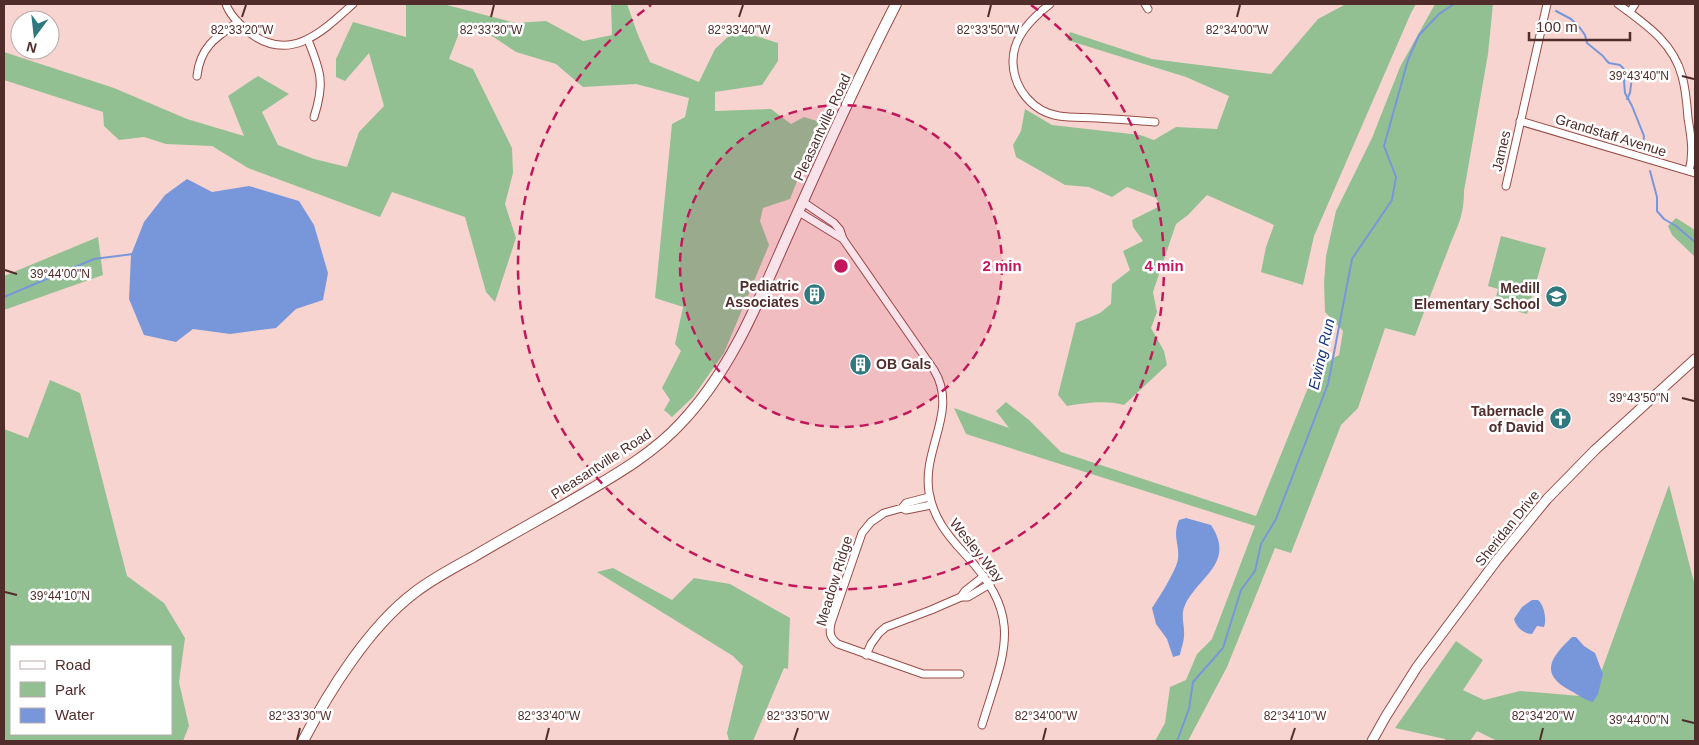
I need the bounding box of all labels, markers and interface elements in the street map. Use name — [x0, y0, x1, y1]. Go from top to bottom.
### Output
north arrow — [10, 10, 60, 60]
scale bar — [1529, 10, 1630, 42]
text: 100 m — [1536, 18, 1578, 35]
text: 82°33'20"W — [211, 23, 274, 37]
text: 82°33'30"W — [460, 23, 523, 37]
text: 82°33'40"W — [708, 23, 771, 37]
text: 82°33'50"W — [957, 23, 1020, 37]
text: 82°34'00"W — [1206, 23, 1269, 37]
text: N — [25, 39, 39, 57]
text: 39°43'40"N — [1609, 69, 1669, 83]
street label: Pleasantville Road — [790, 71, 854, 183]
street label: Grandstaff Avenue — [1553, 110, 1669, 160]
street label: James — [1489, 129, 1513, 173]
centre of rings — [832, 257, 850, 275]
text: 2 min — [982, 257, 1022, 274]
text: 4 min — [1144, 257, 1184, 274]
text: 39°44'00"N — [30, 267, 90, 281]
place label: Pediatric Associates — [725, 278, 799, 310]
place label: Medill Elementary School — [1414, 280, 1540, 312]
building icon: Pediatric Associates — [803, 282, 827, 306]
school or university icon: Medill Elementary School — [1544, 284, 1568, 308]
water label: Ewing Run — [1305, 317, 1337, 391]
building icon: OB Gals — [848, 352, 872, 376]
place label: OB Gals — [876, 356, 931, 372]
text: 39°43'50"N — [1609, 391, 1669, 405]
place label: Tabernacle of David — [1471, 403, 1544, 435]
church icon: Tabernacle of David — [1548, 407, 1572, 431]
street label: Pleasantville Road — [548, 426, 654, 502]
street label: Sheridan Drive — [1472, 487, 1542, 569]
street label: Wesley Way — [947, 515, 1007, 585]
street label: Meadow Ridge — [813, 534, 855, 628]
text: 39°44'10"N — [30, 589, 90, 603]
legend — [10, 645, 172, 735]
text: Road — [55, 656, 91, 673]
text: Park — [55, 681, 86, 698]
text: Water — [55, 706, 94, 723]
text: 82°33'30"W — [269, 709, 332, 723]
text: 82°33'40"W — [518, 709, 581, 723]
text: 82°33'50"W — [767, 709, 830, 723]
text: 82°34'00"W — [1015, 709, 1078, 723]
text: 82°34'10"W — [1264, 709, 1327, 723]
text: 82°34'20"W — [1512, 709, 1575, 723]
text: 39°44'00"N — [1609, 713, 1669, 727]

